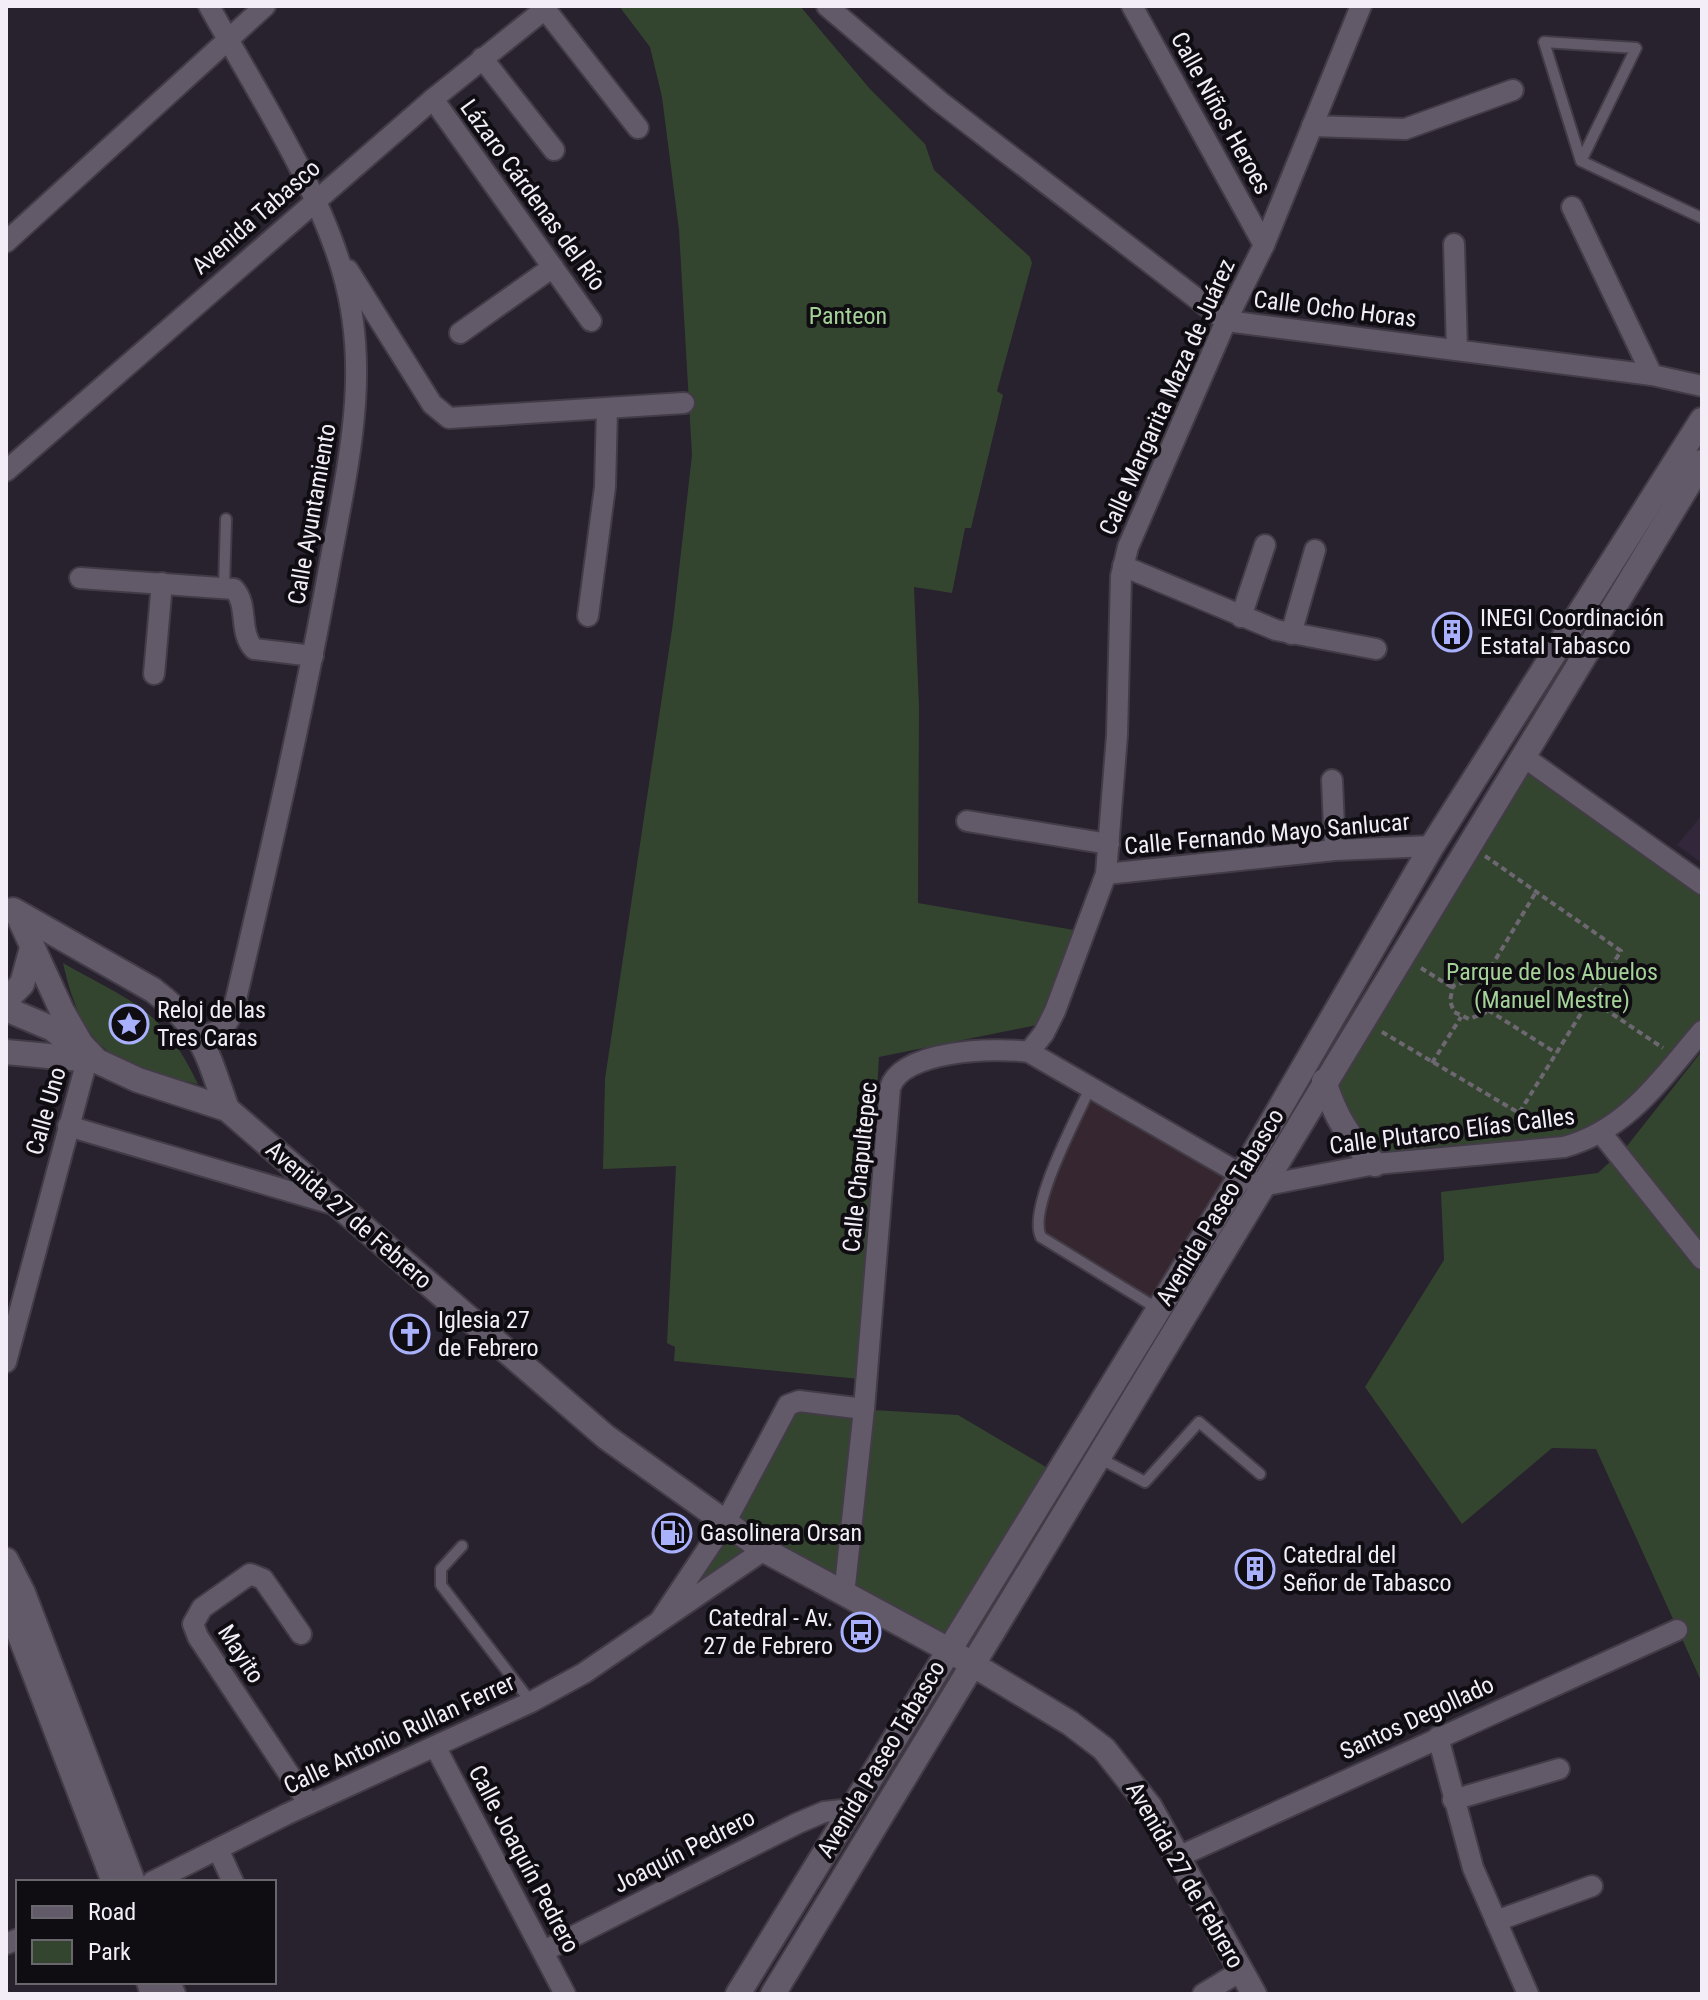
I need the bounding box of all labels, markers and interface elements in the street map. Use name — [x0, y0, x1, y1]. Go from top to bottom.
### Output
street label: Calle Niños Heroes — [1165, 27, 1277, 199]
street label: Lázaro Cárdenas del Río — [454, 94, 612, 296]
street label: Avenida Tabasco — [186, 154, 326, 280]
street label: Calle Margarita Maza de Juárez — [1093, 255, 1241, 539]
street label: Calle Ocho Horas — [1252, 285, 1418, 333]
park label: Panteon — [809, 302, 887, 330]
street label: Calle Ayuntamiento — [282, 421, 342, 607]
place label: INEGI Coordinación Estatal Tabasco — [1480, 604, 1664, 660]
building icon: INEGI Coordinación Estatal Tabasco — [1431, 611, 1473, 653]
street label: Calle Fernando Mayo Sanlucar — [1123, 808, 1411, 860]
park label: Parque de los Abuelos (Manuel Mestre) — [1446, 958, 1658, 1014]
place label: Reloj de las Tres Caras — [157, 996, 266, 1052]
place icon: Reloj de las Tres Caras — [108, 1003, 150, 1045]
street label: Calle Uno — [20, 1064, 72, 1158]
street label: Calle Chapultepec — [837, 1080, 883, 1254]
street label: Calle Plutarco Elías Calles — [1328, 1102, 1576, 1160]
street label: Avenida Paseo Tabasco — [1150, 1103, 1290, 1311]
street label: Avenida 27 de Febrero — [260, 1135, 438, 1295]
place label: Iglesia 27 de Febrero — [438, 1306, 539, 1362]
church icon: Iglesia 27 de Febrero — [389, 1313, 431, 1355]
fuel station icon: Gasolinera Orsan — [651, 1512, 693, 1554]
place label: Gasolinera Orsan — [700, 1519, 862, 1547]
place label: Catedral del Señor de Tabasco — [1283, 1541, 1451, 1597]
building icon: Catedral del Señor de Tabasco — [1234, 1548, 1276, 1590]
place label: Catedral - Av. 27 de Febrero — [703, 1604, 833, 1660]
bus stop icon: Catedral - Av. 27 de Febrero — [840, 1611, 882, 1653]
street label: Mayito — [212, 1620, 270, 1688]
street label: Avenida Paseo Tabasco — [811, 1655, 951, 1863]
street label: Calle Antonio Rullan Ferrer — [279, 1668, 519, 1800]
street label: Santos Degollado — [1336, 1670, 1498, 1766]
street label: Calle Joaquín Pedrero — [463, 1761, 585, 1957]
street label: Avenida 27 de Febrero — [1120, 1777, 1250, 1973]
street label: Joaquín Pedrero — [608, 1803, 760, 1899]
legend — [16, 1880, 276, 1984]
text: Road — [88, 1898, 136, 1926]
text: Park — [88, 1938, 131, 1966]

